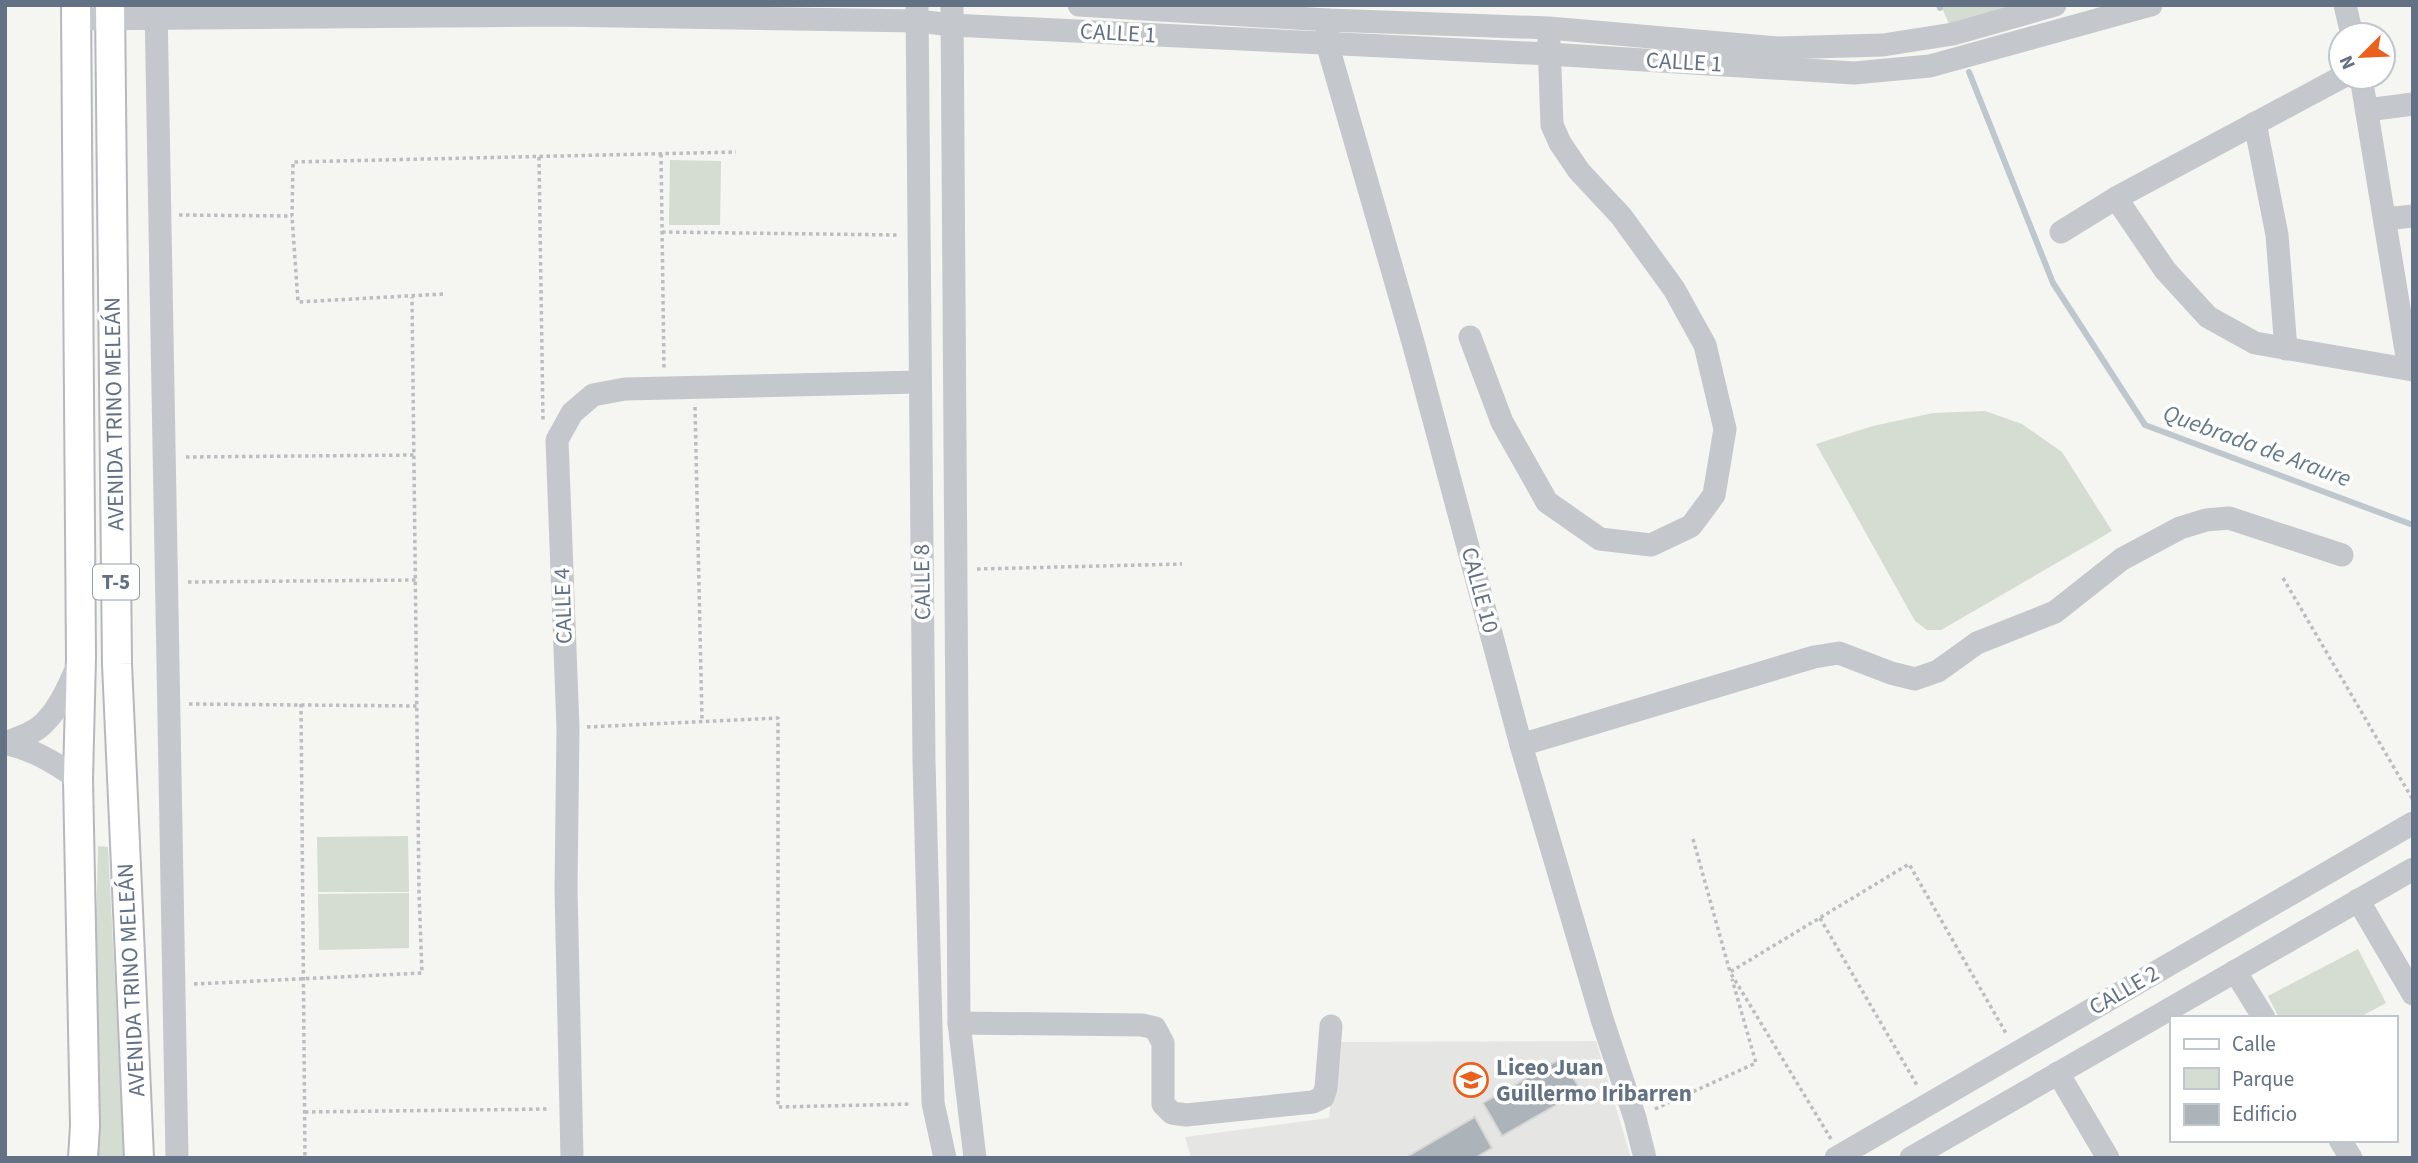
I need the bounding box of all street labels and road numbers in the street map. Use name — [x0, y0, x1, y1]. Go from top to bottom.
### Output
street label: CALLE 1 — [1079, 15, 1157, 51]
street label: CALLE 1 — [1645, 44, 1723, 80]
street label: AVENIDA TRINO MELEÁN — [95, 297, 133, 531]
street label: CALLE 10 — [1453, 543, 1507, 637]
street label: CALLE 8 — [905, 544, 939, 620]
road number: T-5 — [93, 564, 139, 600]
street label: CALLE 4 — [545, 567, 581, 645]
street label: AVENIDA TRINO MELEÁN — [108, 862, 154, 1098]
street label: CALLE 2 — [2083, 957, 2165, 1023]

